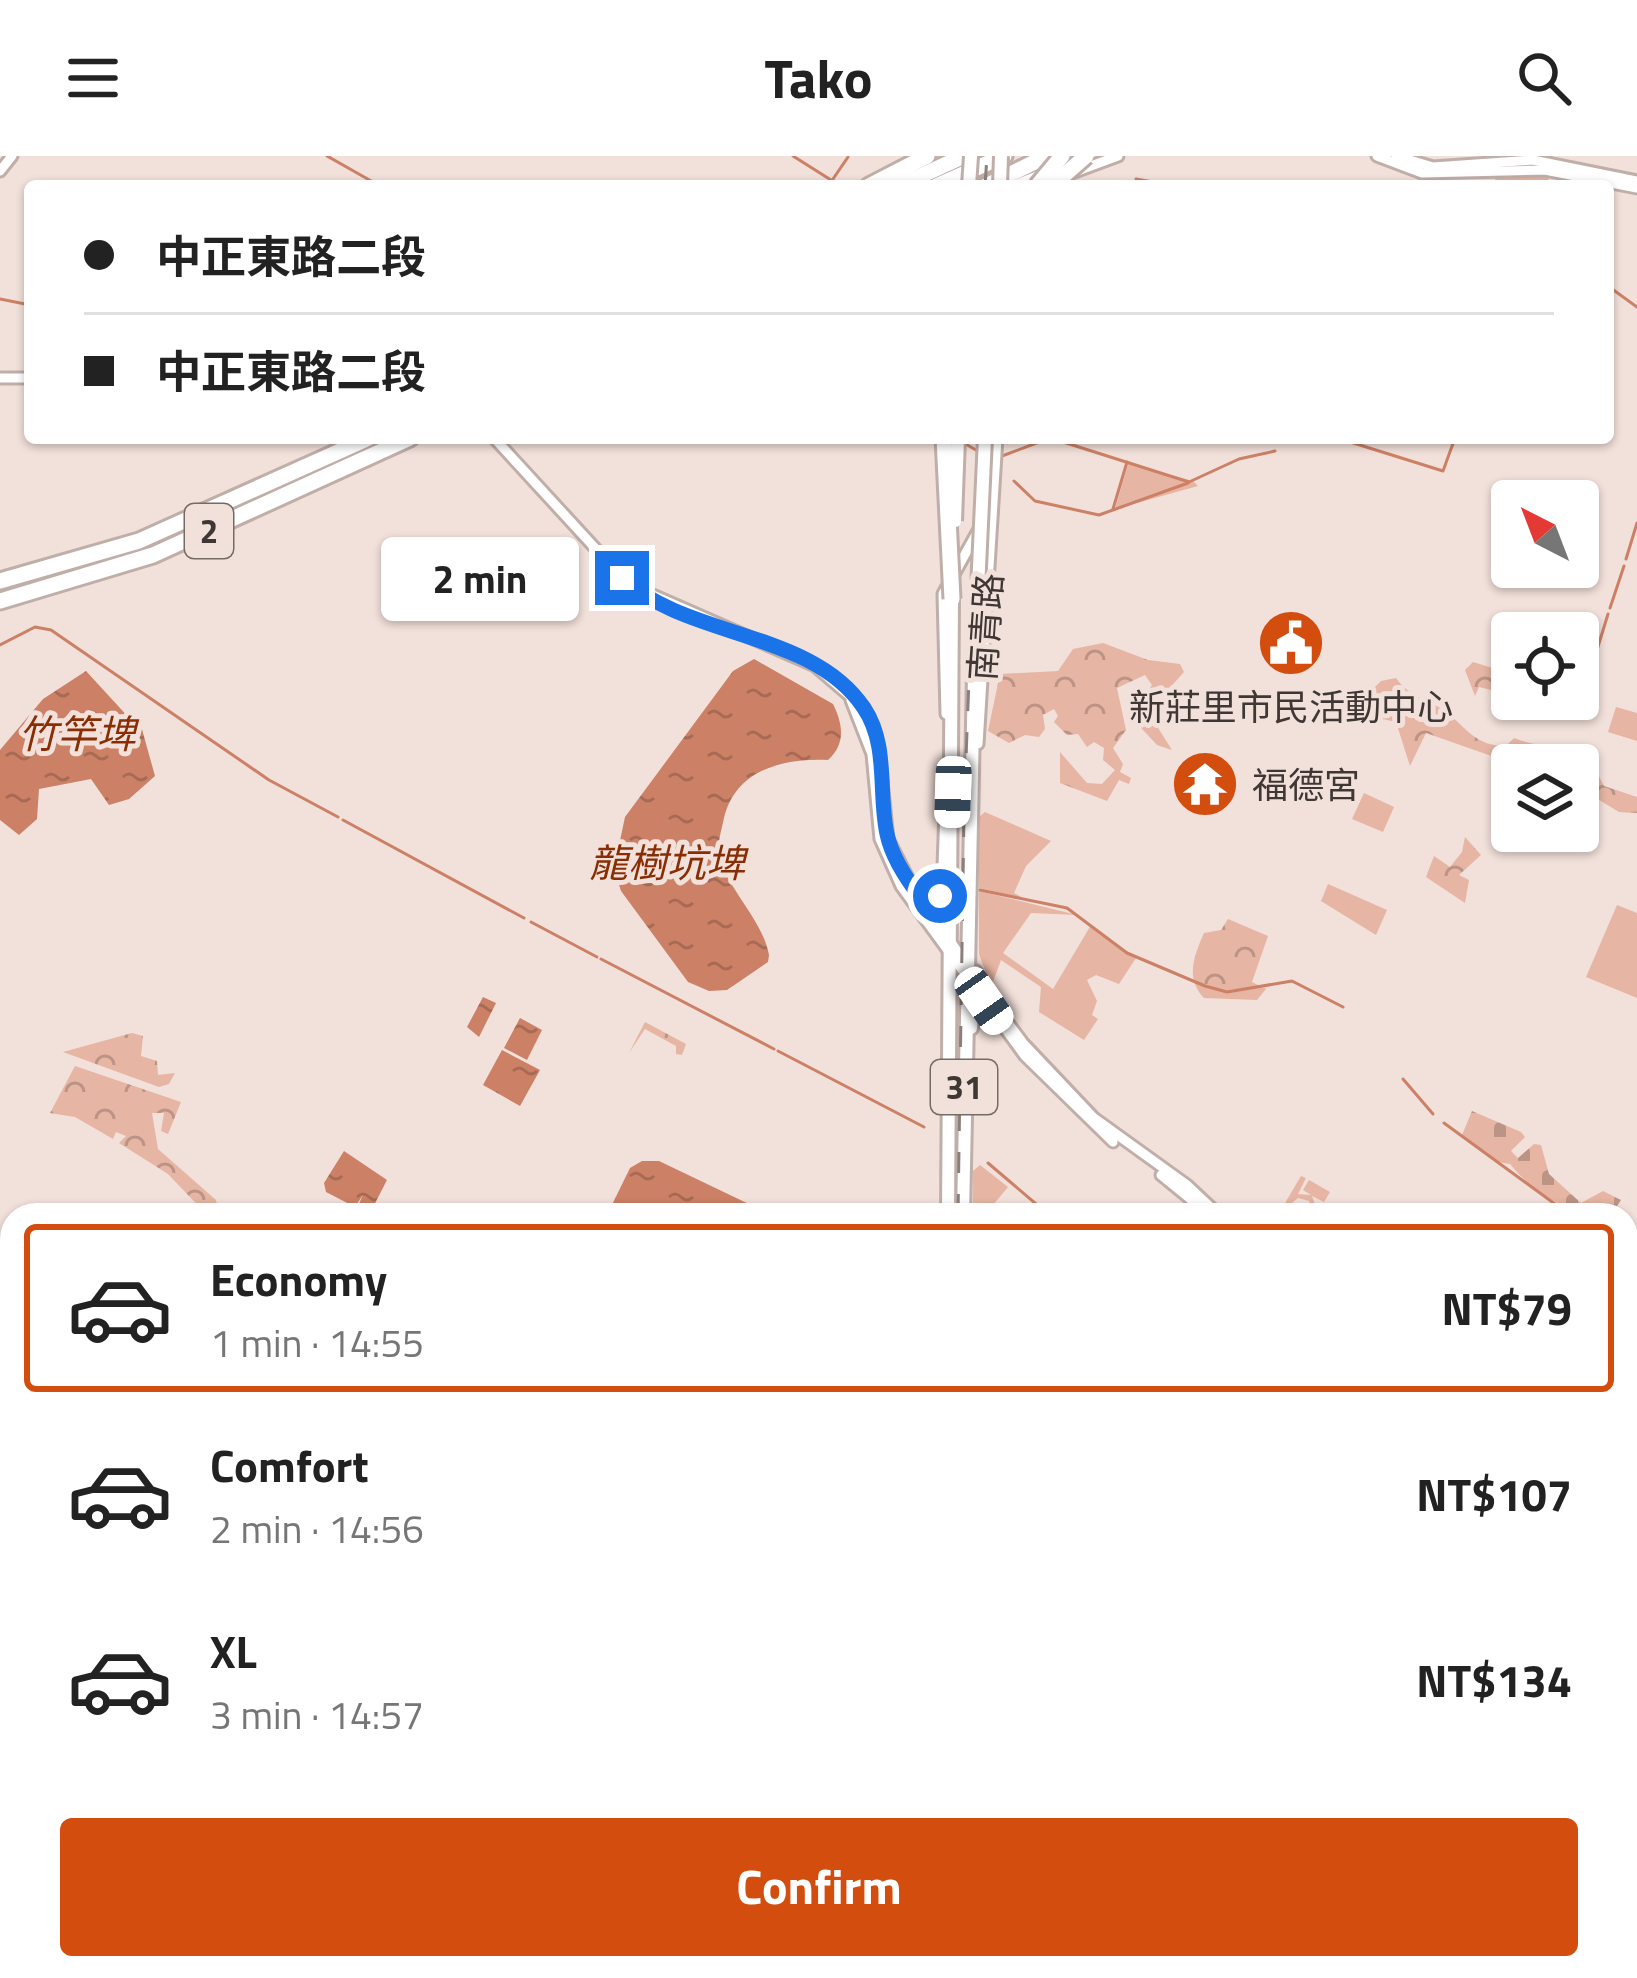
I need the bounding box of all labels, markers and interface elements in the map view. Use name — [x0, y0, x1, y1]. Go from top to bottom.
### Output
text: Tako — [764, 37, 873, 119]
icon: menu — [60, 45, 126, 111]
icon: search — [1511, 45, 1577, 111]
text: 中正東路二段 — [156, 222, 426, 290]
text: 中正東路二段 — [156, 337, 426, 405]
north arrow — [1491, 480, 1599, 588]
map controls — [1491, 480, 1599, 852]
road number: 2 — [185, 504, 233, 558]
callout: 2 min — [382, 536, 580, 620]
text: 2 min — [433, 549, 527, 608]
route end — [595, 551, 649, 605]
street label: 南青路 — [954, 571, 1016, 683]
public building icon: 新莊里市民活動中心 — [1256, 608, 1326, 678]
button: locate — [1491, 612, 1599, 720]
place label: 新莊里市民活動中心 — [1129, 679, 1453, 734]
water label: 竹竿埤 — [18, 704, 139, 763]
button: layers — [1491, 744, 1599, 852]
temple icon: 福德宮 — [1170, 749, 1240, 819]
car — [934, 755, 972, 829]
place label: 福德宮 — [1252, 757, 1360, 812]
water label: 龍樹坑埤 — [589, 833, 749, 892]
route start — [913, 869, 967, 923]
car — [949, 961, 1019, 1041]
road number: 31 — [931, 1060, 997, 1114]
text: Economy — [210, 1245, 387, 1313]
icon: car — [66, 1254, 174, 1362]
text: NT$79 — [1442, 1274, 1572, 1342]
text: 1 min · 14:55 — [210, 1313, 424, 1372]
text: Comfort — [210, 1431, 369, 1499]
icon: car — [66, 1440, 174, 1548]
text: NT$107 — [1416, 1460, 1572, 1528]
text: 2 min · 14:56 — [210, 1499, 424, 1558]
text: XL — [210, 1617, 257, 1685]
icon: car — [66, 1626, 174, 1734]
text: NT$134 — [1416, 1646, 1572, 1714]
text: 3 min · 14:57 — [210, 1685, 424, 1744]
button: Confirm — [60, 1818, 1578, 1956]

